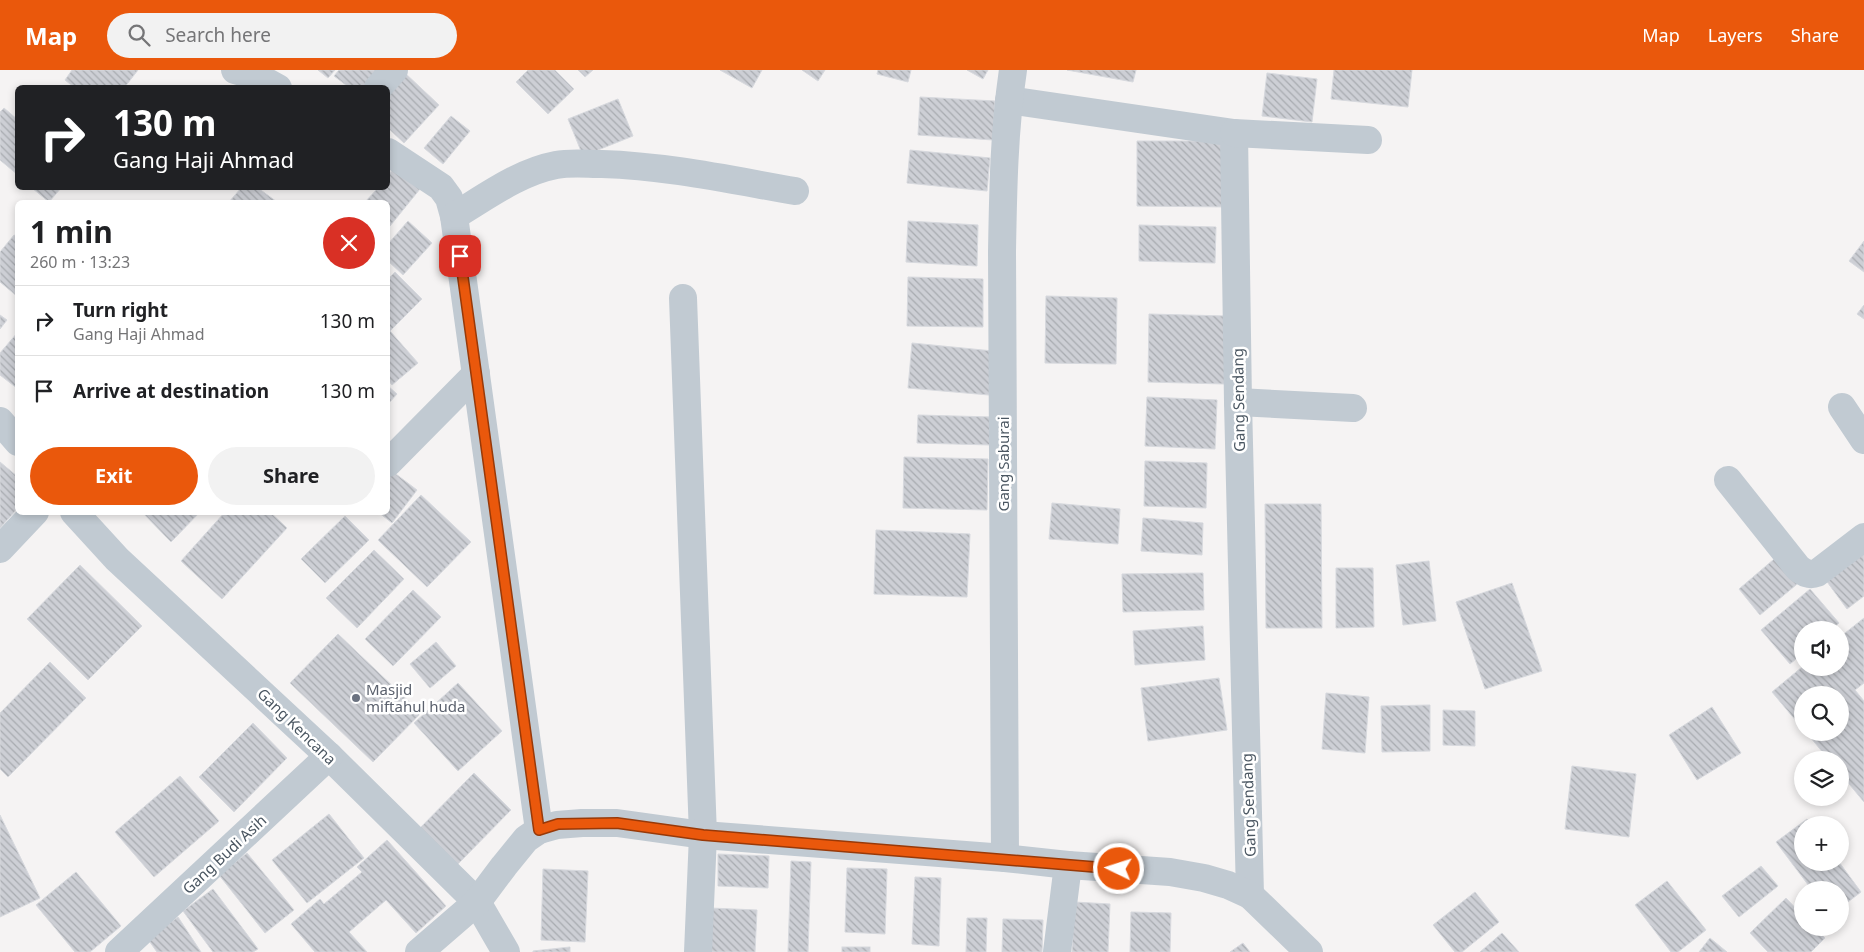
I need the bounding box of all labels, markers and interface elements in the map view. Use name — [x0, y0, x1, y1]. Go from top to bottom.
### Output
search box — [107, 13, 457, 58]
text: Map — [25, 19, 77, 52]
icon: search — [125, 21, 153, 49]
text: Search here — [165, 22, 271, 48]
text: Map — [1642, 23, 1680, 47]
text: Layers — [1708, 23, 1763, 47]
text: Share — [1791, 23, 1839, 47]
text: 130 m — [113, 99, 216, 146]
icon: right — [30, 105, 95, 170]
text: Gang Haji Ahmad — [113, 144, 294, 174]
text: 1 min — [30, 211, 113, 252]
button: close — [323, 217, 375, 269]
pin — [439, 235, 481, 277]
icon: arrive — [446, 242, 474, 270]
text: 260 m · 13:23 — [30, 251, 130, 273]
text: Turn right — [73, 297, 168, 323]
icon: right — [30, 307, 58, 335]
text: 130 m — [320, 308, 375, 334]
text: Gang Haji Ahmad — [73, 323, 205, 345]
street label: Gang Sendang — [1227, 348, 1249, 452]
icon: arrive — [30, 377, 58, 405]
text: Arrive at destination — [73, 378, 269, 404]
text: 130 m — [320, 378, 375, 404]
street label: Gang Saburai — [993, 416, 1013, 512]
button: Exit — [30, 447, 198, 505]
button: Share — [208, 447, 375, 505]
map controls — [1794, 621, 1849, 936]
button: sound — [1794, 621, 1849, 676]
place label: Masjid miftahul huda — [366, 679, 465, 716]
street label: Gang Kencana — [253, 683, 341, 769]
button: search — [1794, 686, 1849, 741]
marker: Masjid miftahul huda — [350, 692, 362, 704]
button: layers — [1794, 751, 1849, 806]
street label: Gang Sendang — [1236, 753, 1260, 857]
street label: Gang Budi Asih — [178, 810, 270, 898]
button: + — [1794, 816, 1849, 871]
position arrow — [1092, 842, 1144, 894]
button: − — [1794, 881, 1849, 936]

